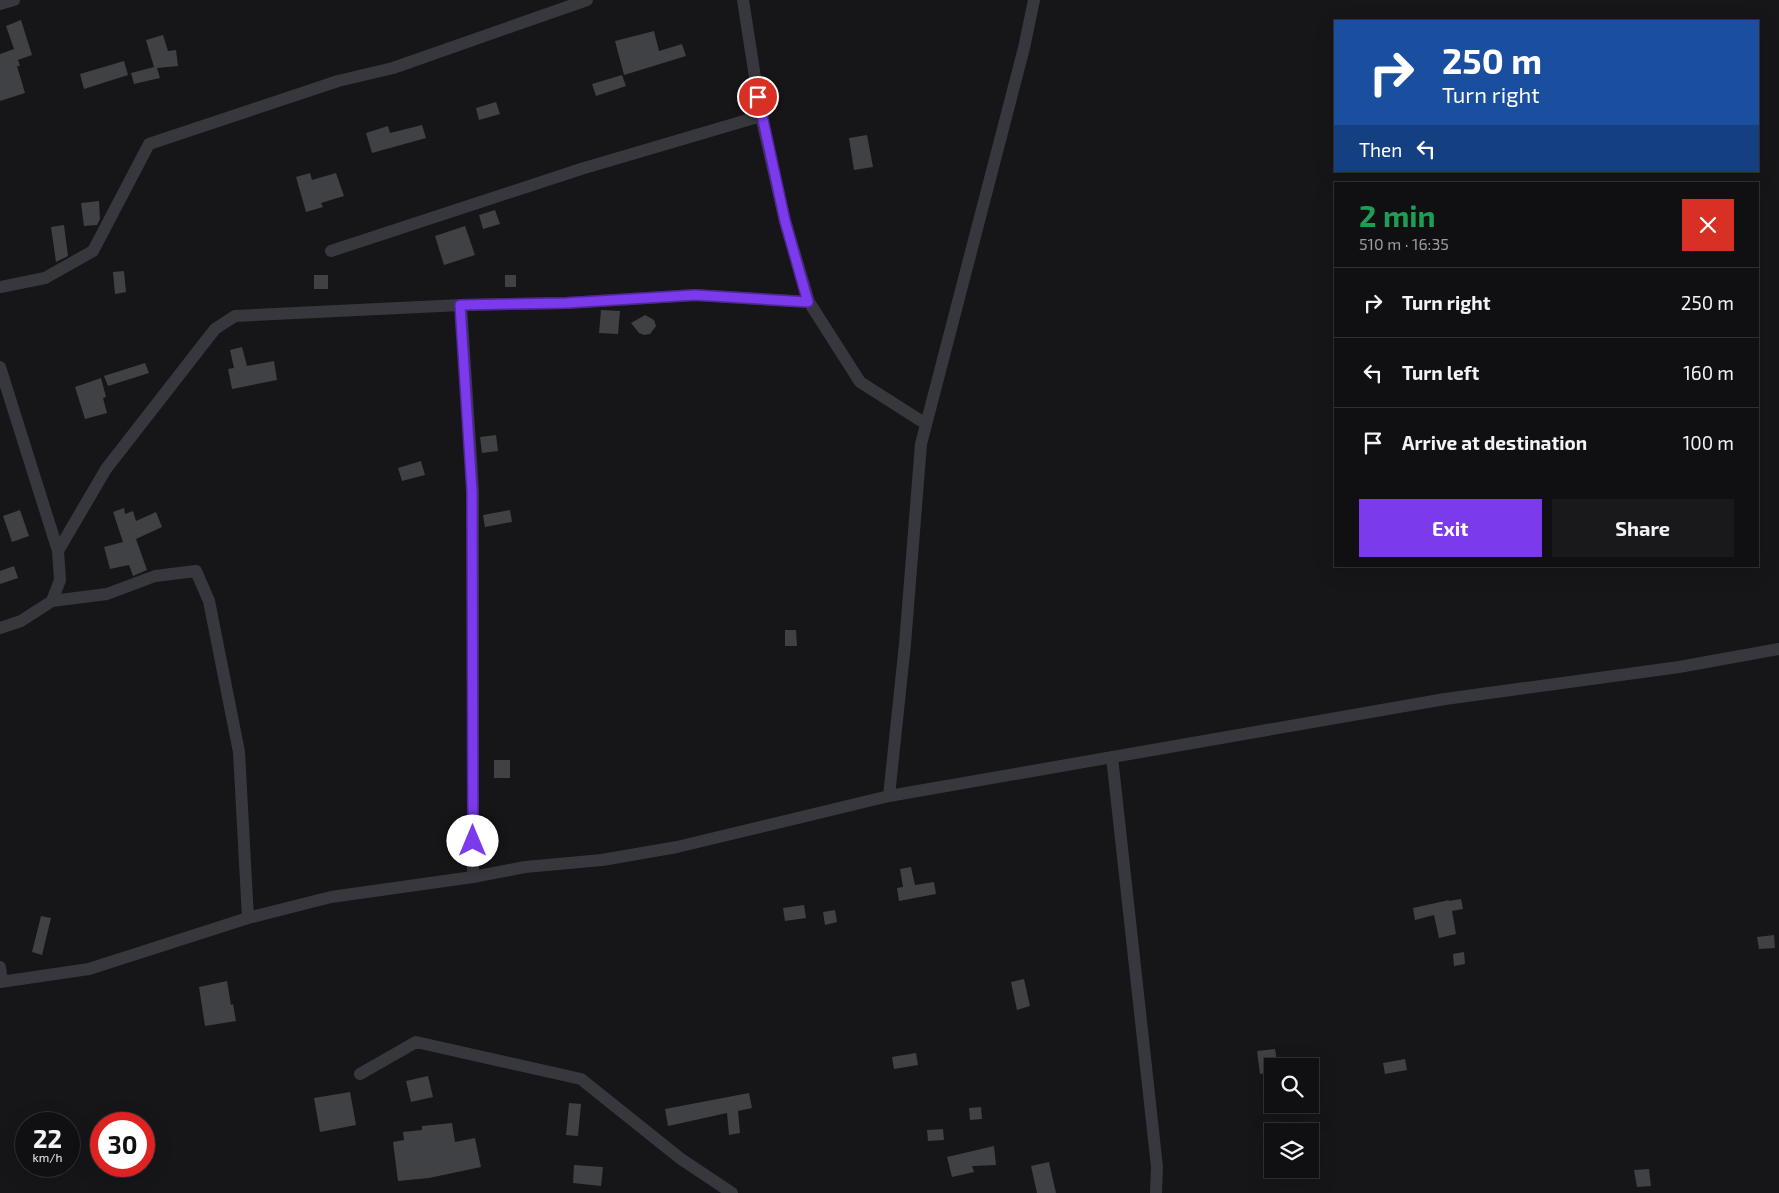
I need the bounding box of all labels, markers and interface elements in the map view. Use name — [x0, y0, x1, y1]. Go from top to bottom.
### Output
text: 250 m — [1442, 39, 1542, 81]
icon: right — [1359, 40, 1424, 105]
pin — [737, 76, 779, 118]
text: Turn right — [1442, 81, 1540, 107]
icon: arrive — [744, 83, 772, 111]
icon: left — [1412, 135, 1440, 163]
text: Then — [1359, 138, 1402, 161]
text: 2 min — [1359, 197, 1436, 233]
button: close — [1682, 199, 1734, 251]
text: 510 m · 16:35 — [1359, 234, 1449, 253]
icon: right — [1359, 289, 1387, 317]
text: Turn right — [1402, 291, 1490, 314]
text: 250 m — [1681, 291, 1734, 314]
icon: left — [1359, 359, 1387, 387]
text: Turn left — [1402, 361, 1479, 384]
text: 160 m — [1683, 361, 1734, 384]
icon: arrive — [1359, 429, 1387, 457]
text: Arrive at destination — [1402, 431, 1587, 454]
text: 100 m — [1683, 431, 1734, 454]
button: Exit — [1359, 499, 1542, 557]
button: Share — [1552, 499, 1734, 557]
position arrow — [446, 814, 498, 866]
map controls — [1264, 1058, 1319, 1178]
button: search — [1264, 1058, 1319, 1113]
speed limit sign: 30 — [90, 1112, 155, 1177]
text: 22 — [33, 1123, 62, 1153]
button: layers — [1264, 1123, 1319, 1178]
text: km/h — [33, 1150, 62, 1164]

